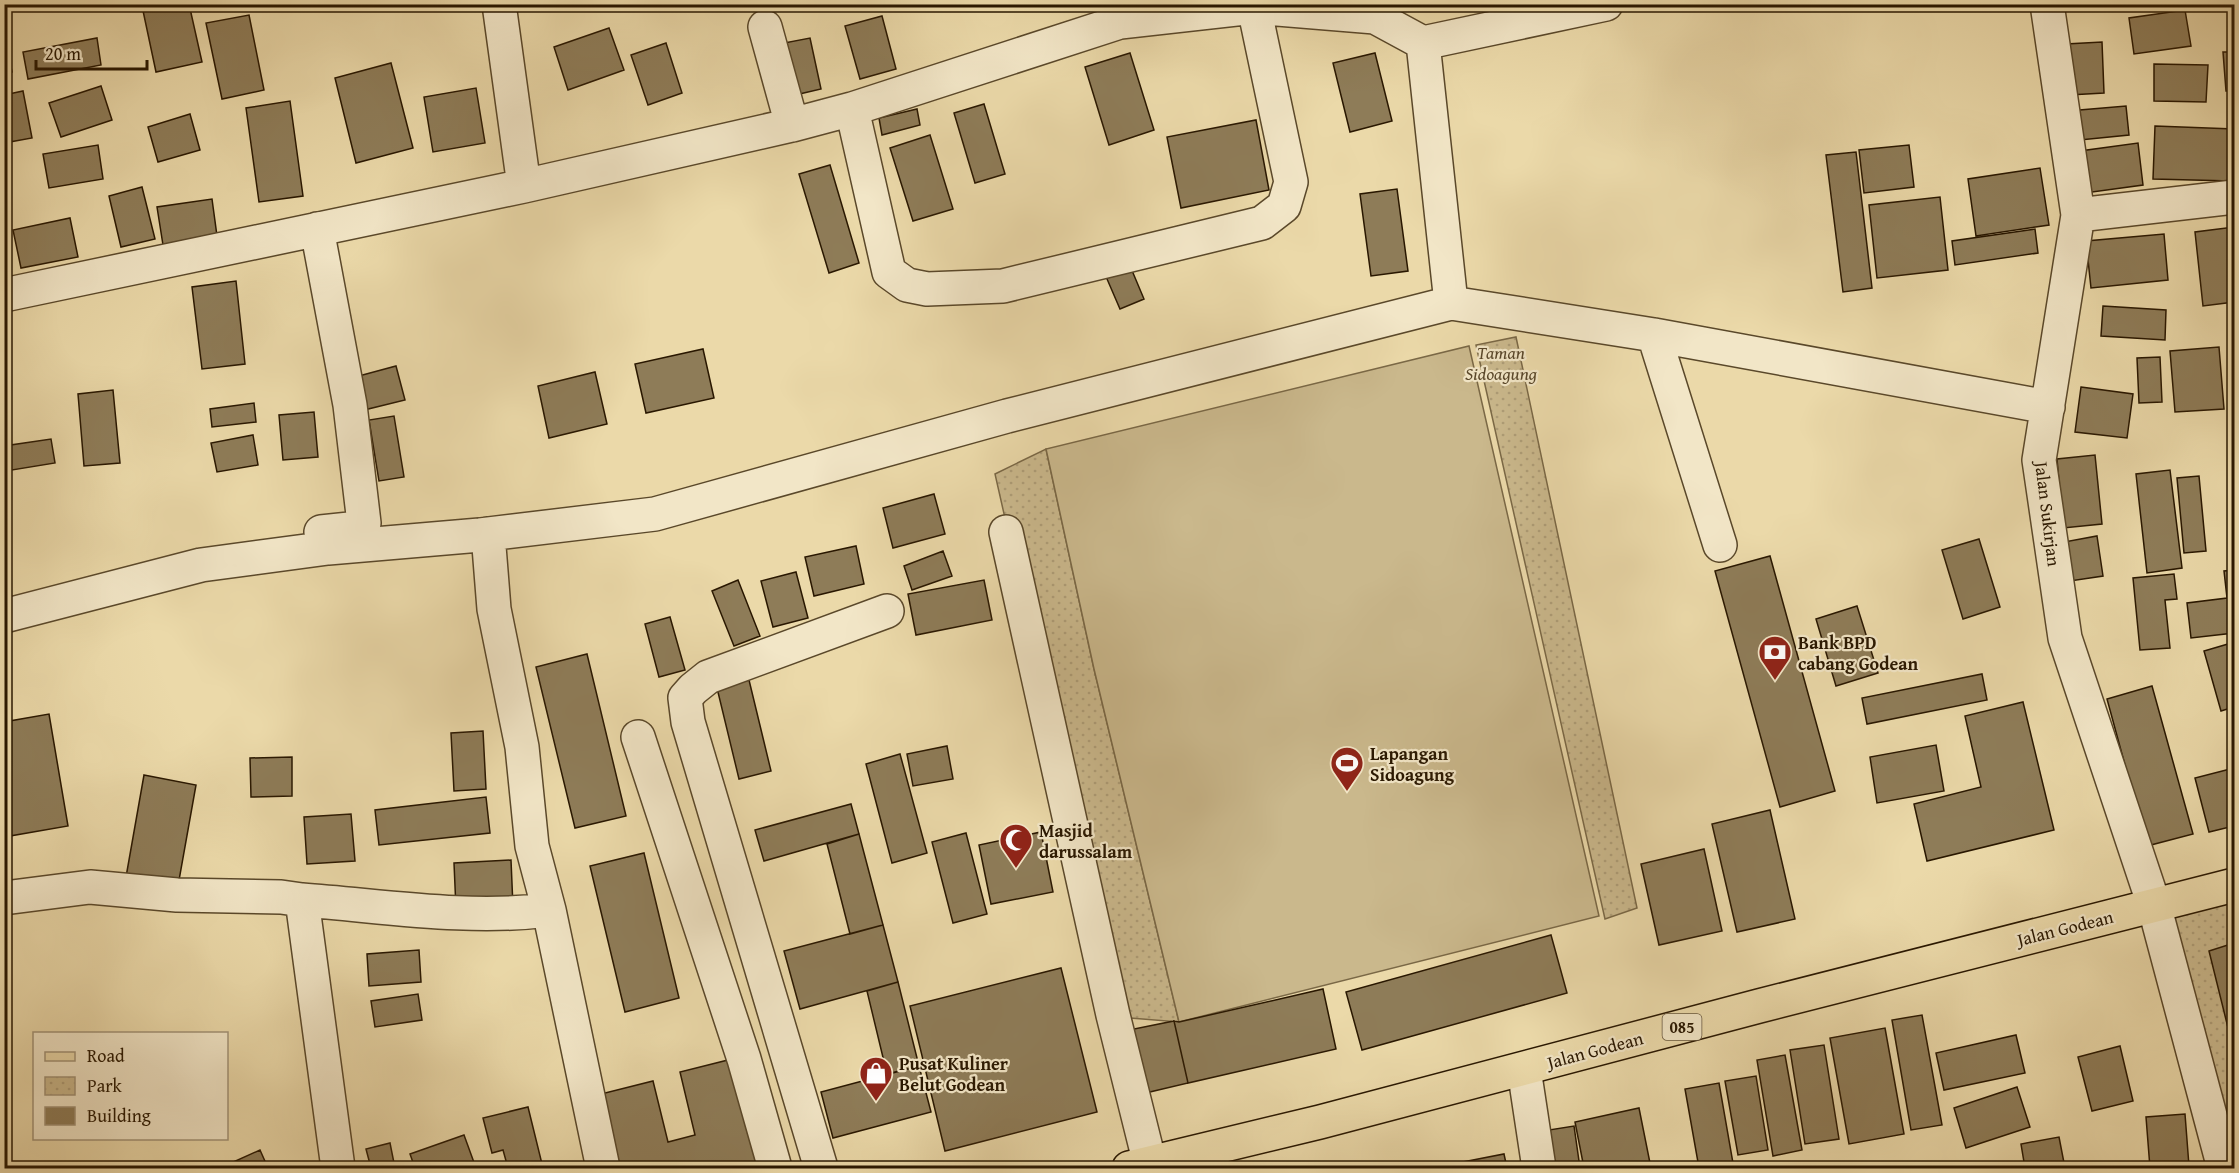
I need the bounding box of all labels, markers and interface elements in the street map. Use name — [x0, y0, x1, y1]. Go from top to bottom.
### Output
scale bar — [36, 33, 147, 71]
text: 20 m — [45, 40, 81, 67]
park label: Taman Sidoagung — [1465, 339, 1537, 387]
street label: Jalan Sukirjan — [2028, 458, 2068, 568]
place label: Bank BPD cabang Godean — [1798, 629, 1919, 677]
bank icon: Bank BPD cabang Godean — [1757, 634, 1793, 681]
place label: Lapangan Sidoagung — [1370, 740, 1455, 788]
sports icon: Lapangan Sidoagung — [1329, 745, 1365, 792]
place label: Masjid darussalam — [1039, 817, 1133, 865]
mosque icon: Masjid darussalam — [998, 822, 1034, 869]
street label: Jalan Godean — [2012, 903, 2116, 953]
road number: 085 — [1662, 1014, 1702, 1040]
street label: Jalan Godean — [1542, 1024, 1646, 1076]
legend — [33, 1032, 228, 1140]
text: Road — [87, 1042, 125, 1069]
place label: Pusat Kuliner Belut Godean — [899, 1050, 1009, 1098]
shop icon: Pusat Kuliner Belut Godean — [858, 1055, 894, 1102]
text: Park — [87, 1072, 123, 1099]
text: Building — [87, 1102, 151, 1129]

